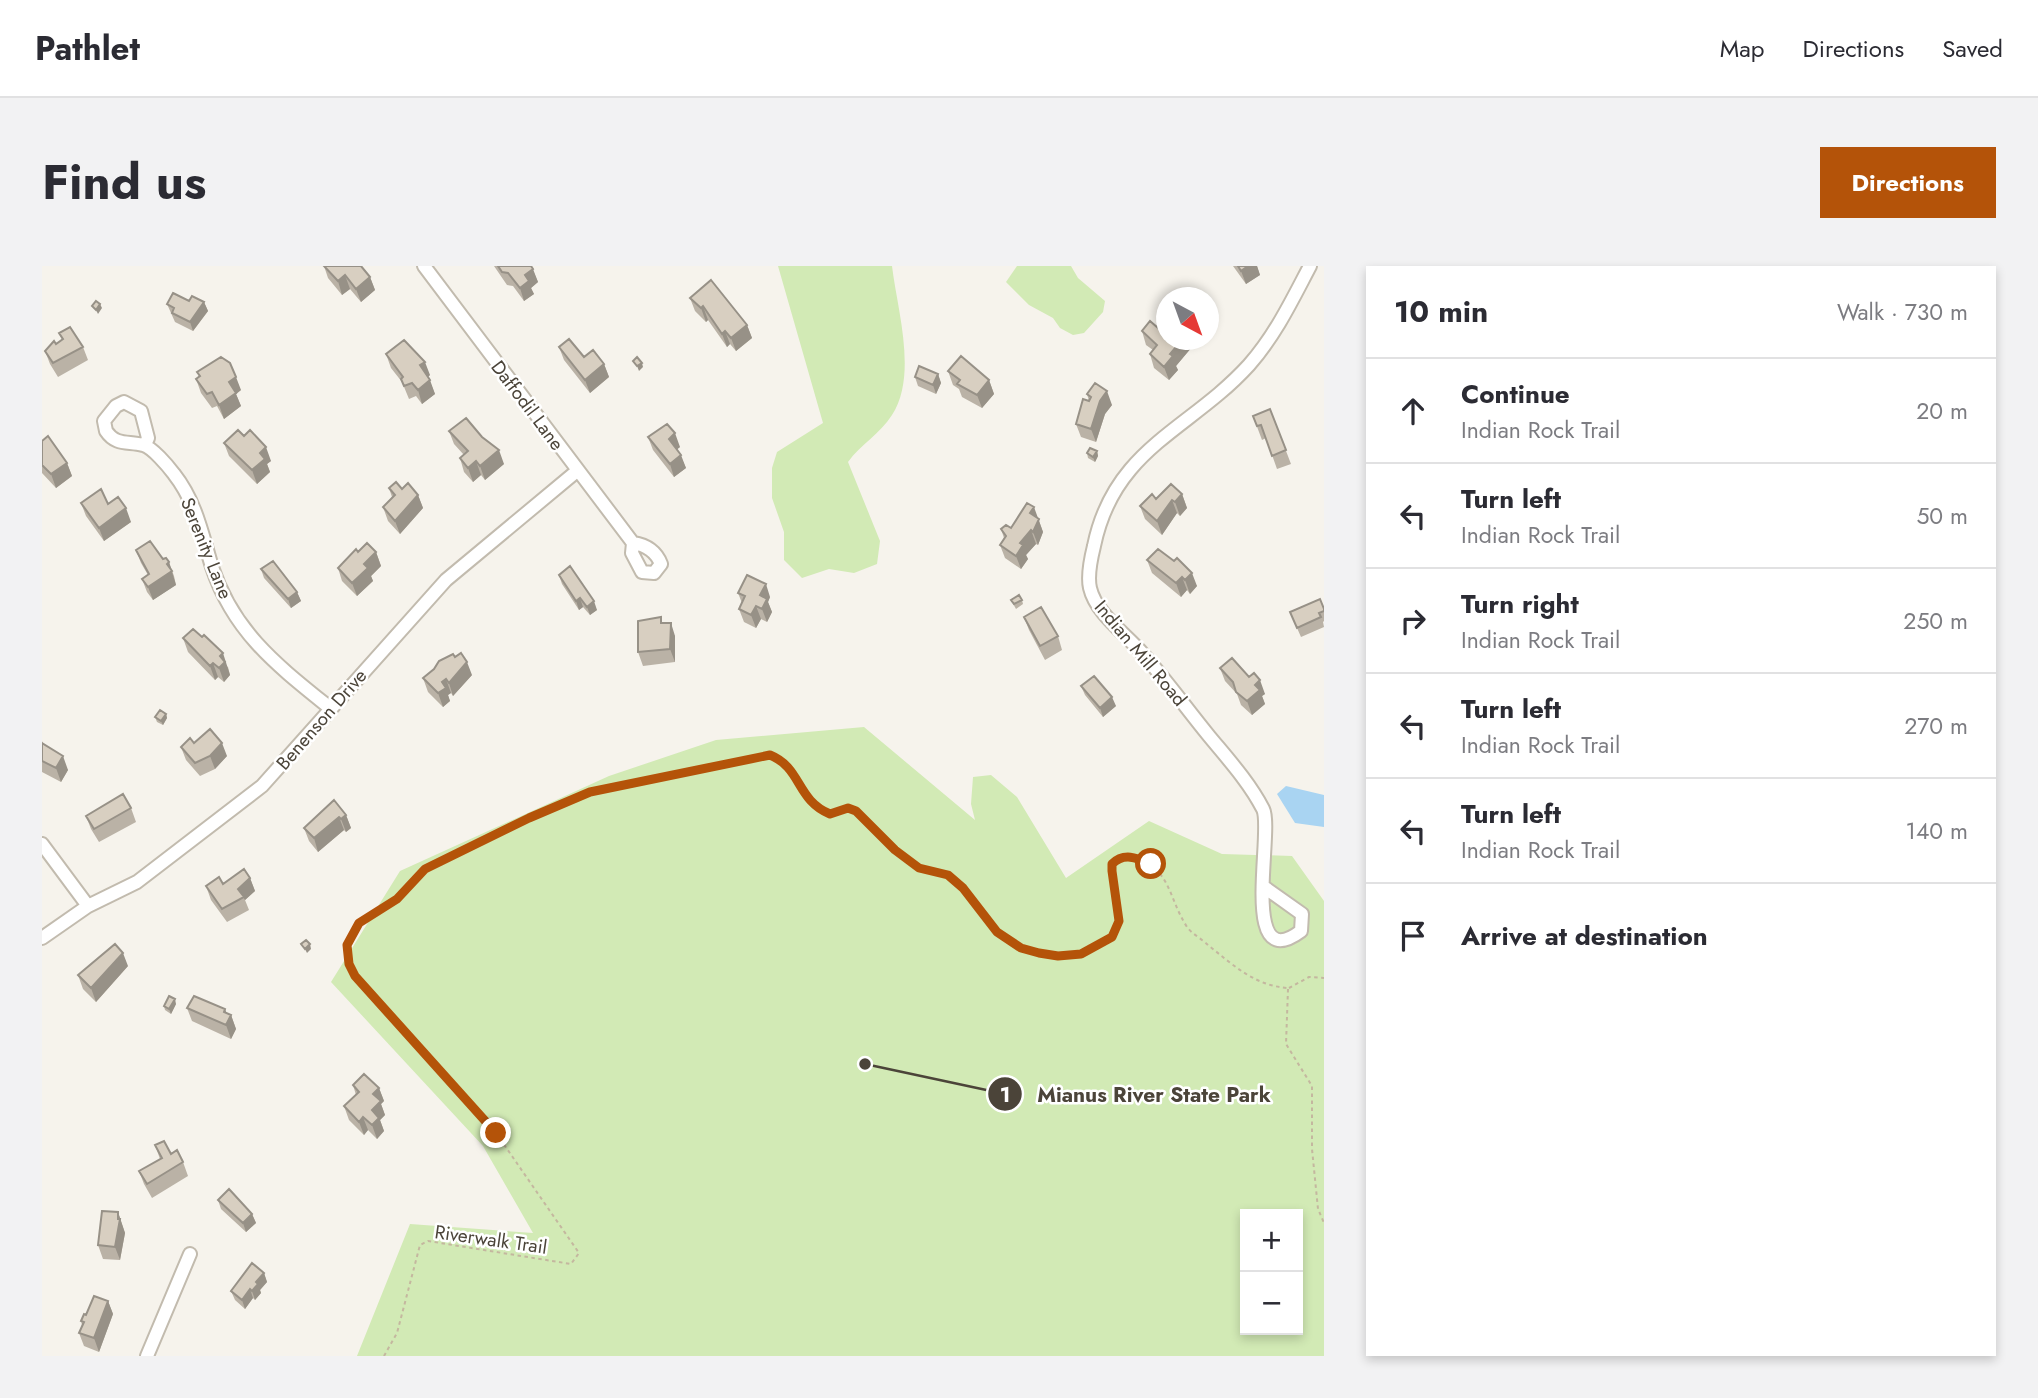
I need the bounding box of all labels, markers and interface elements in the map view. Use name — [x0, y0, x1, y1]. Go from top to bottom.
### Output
text: Pathlet — [35, 25, 140, 72]
text: Map — [1720, 31, 1765, 66]
text: Directions — [1803, 31, 1904, 66]
text: Saved — [1942, 31, 2003, 66]
text: Find us — [42, 147, 206, 217]
button: Directions — [1820, 147, 1996, 218]
north arrow — [1156, 287, 1219, 350]
text: 10 min — [1394, 290, 1488, 333]
text: Walk · 730 m — [1837, 295, 1968, 329]
street label: Daffodil Lane — [485, 355, 571, 456]
text: Continue — [1461, 375, 1570, 413]
icon: ahead — [1394, 392, 1432, 430]
text: 20 m — [1916, 394, 1968, 428]
text: Indian Rock Trail — [1461, 413, 1620, 447]
text: Turn left — [1461, 480, 1561, 518]
street label: Serenity Lane — [174, 493, 239, 603]
icon: left — [1394, 497, 1432, 535]
text: 50 m — [1916, 499, 1968, 533]
text: Indian Rock Trail — [1461, 518, 1620, 552]
text: Turn right — [1461, 585, 1579, 623]
street label: Indian Mill Road — [1088, 594, 1193, 712]
icon: right — [1394, 602, 1432, 640]
text: 250 m — [1903, 604, 1968, 638]
text: Indian Rock Trail — [1461, 623, 1620, 657]
street label: Benenson Drive — [270, 663, 373, 776]
text: Turn left — [1461, 690, 1561, 728]
icon: left — [1394, 707, 1432, 745]
text: 270 m — [1904, 709, 1968, 743]
text: Indian Rock Trail — [1461, 728, 1620, 762]
text: Turn left — [1461, 795, 1561, 833]
icon: left — [1394, 812, 1432, 850]
text: 140 m — [1906, 814, 1968, 848]
text: Indian Rock Trail — [1461, 833, 1620, 867]
route start — [1135, 848, 1166, 879]
icon: arrive — [1394, 917, 1432, 955]
text: Arrive at destination — [1461, 917, 1708, 955]
callout: Mianus River State Park — [988, 1073, 1285, 1115]
text: 1 — [1000, 1080, 1010, 1110]
text: Mianus River State Park — [1037, 1080, 1271, 1110]
route end — [480, 1117, 511, 1148]
map controls — [1240, 1209, 1303, 1335]
button: + — [1240, 1209, 1303, 1272]
street label: Riverwalk Trail — [433, 1218, 549, 1261]
button: − — [1240, 1272, 1303, 1335]

